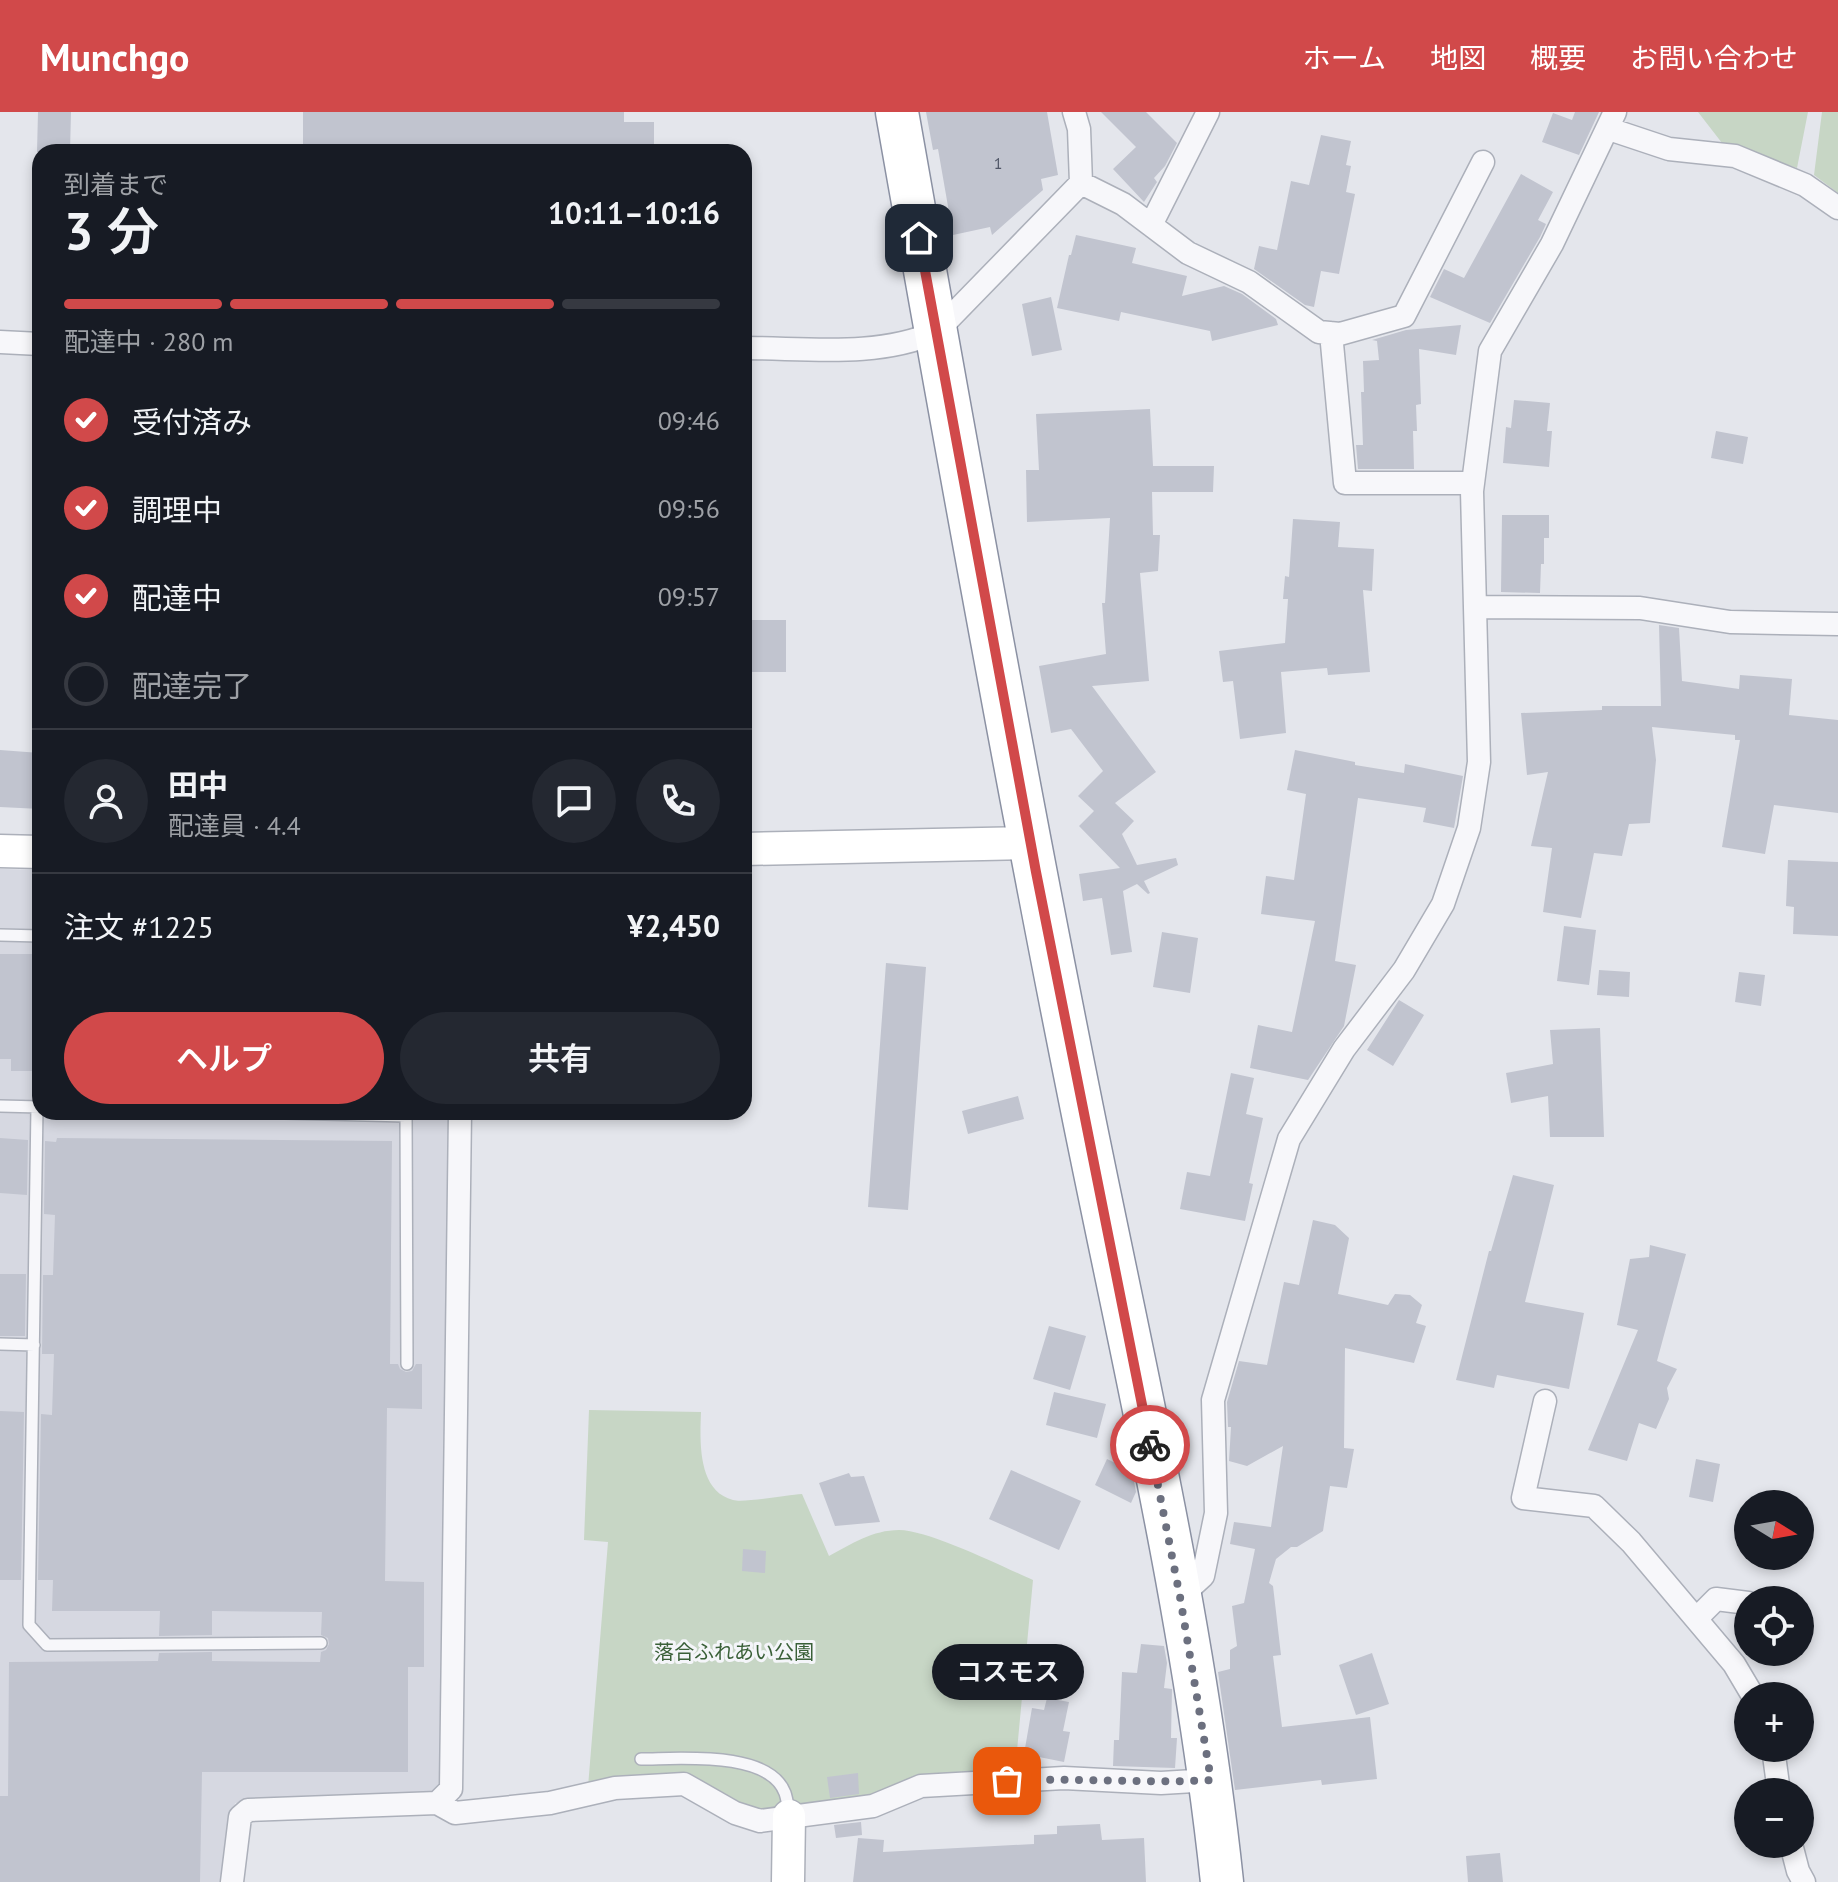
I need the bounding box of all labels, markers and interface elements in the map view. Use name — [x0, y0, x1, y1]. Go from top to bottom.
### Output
text: Munchgo — [40, 32, 190, 81]
text: ホーム — [1303, 39, 1386, 76]
text: 地図 — [1430, 39, 1486, 76]
text: 概要 — [1530, 39, 1586, 76]
text: お問い合わせ — [1630, 39, 1798, 76]
house number: 1 — [994, 153, 1002, 173]
text: 到着まで — [64, 168, 168, 201]
text: 10:11–10:16 — [548, 193, 720, 232]
text: 3 分 — [64, 197, 159, 264]
pin — [885, 204, 953, 272]
icon: home — [897, 216, 941, 260]
text: 配達中 · 280 m — [64, 325, 233, 358]
icon: check — [64, 398, 108, 442]
text: 受付済み — [132, 402, 252, 441]
text: 09:46 — [658, 404, 720, 437]
icon: check — [64, 486, 108, 530]
text: 調理中 — [132, 490, 222, 529]
text: 09:56 — [658, 492, 720, 525]
icon: check — [64, 574, 108, 618]
text: 配達中 — [132, 578, 222, 617]
text: 09:57 — [658, 580, 720, 613]
text: 配達完了 — [132, 666, 252, 705]
button: person — [64, 759, 148, 843]
button: chat — [532, 759, 616, 843]
button: phone — [636, 759, 720, 843]
text: 田中 — [168, 765, 228, 804]
text: 配達員 · 4.4 — [168, 809, 301, 842]
text: ¥2,450 — [627, 906, 720, 945]
text: 注文 #1225 — [64, 907, 214, 946]
button: ヘルプ — [64, 1012, 384, 1104]
button: 共有 — [400, 1012, 720, 1104]
courier — [1110, 1405, 1190, 1485]
icon: bike — [1128, 1423, 1172, 1467]
north arrow — [1734, 1490, 1814, 1570]
map controls — [1734, 1490, 1814, 1858]
button: locate — [1734, 1586, 1814, 1666]
park label: 落合ふれあい公園 — [654, 1639, 814, 1665]
callout: コスモス — [931, 1645, 1083, 1701]
text: コスモス — [956, 1655, 1060, 1688]
button: + — [1734, 1682, 1814, 1762]
pin — [973, 1747, 1041, 1815]
icon: bag — [985, 1759, 1029, 1803]
button: − — [1734, 1778, 1814, 1858]

